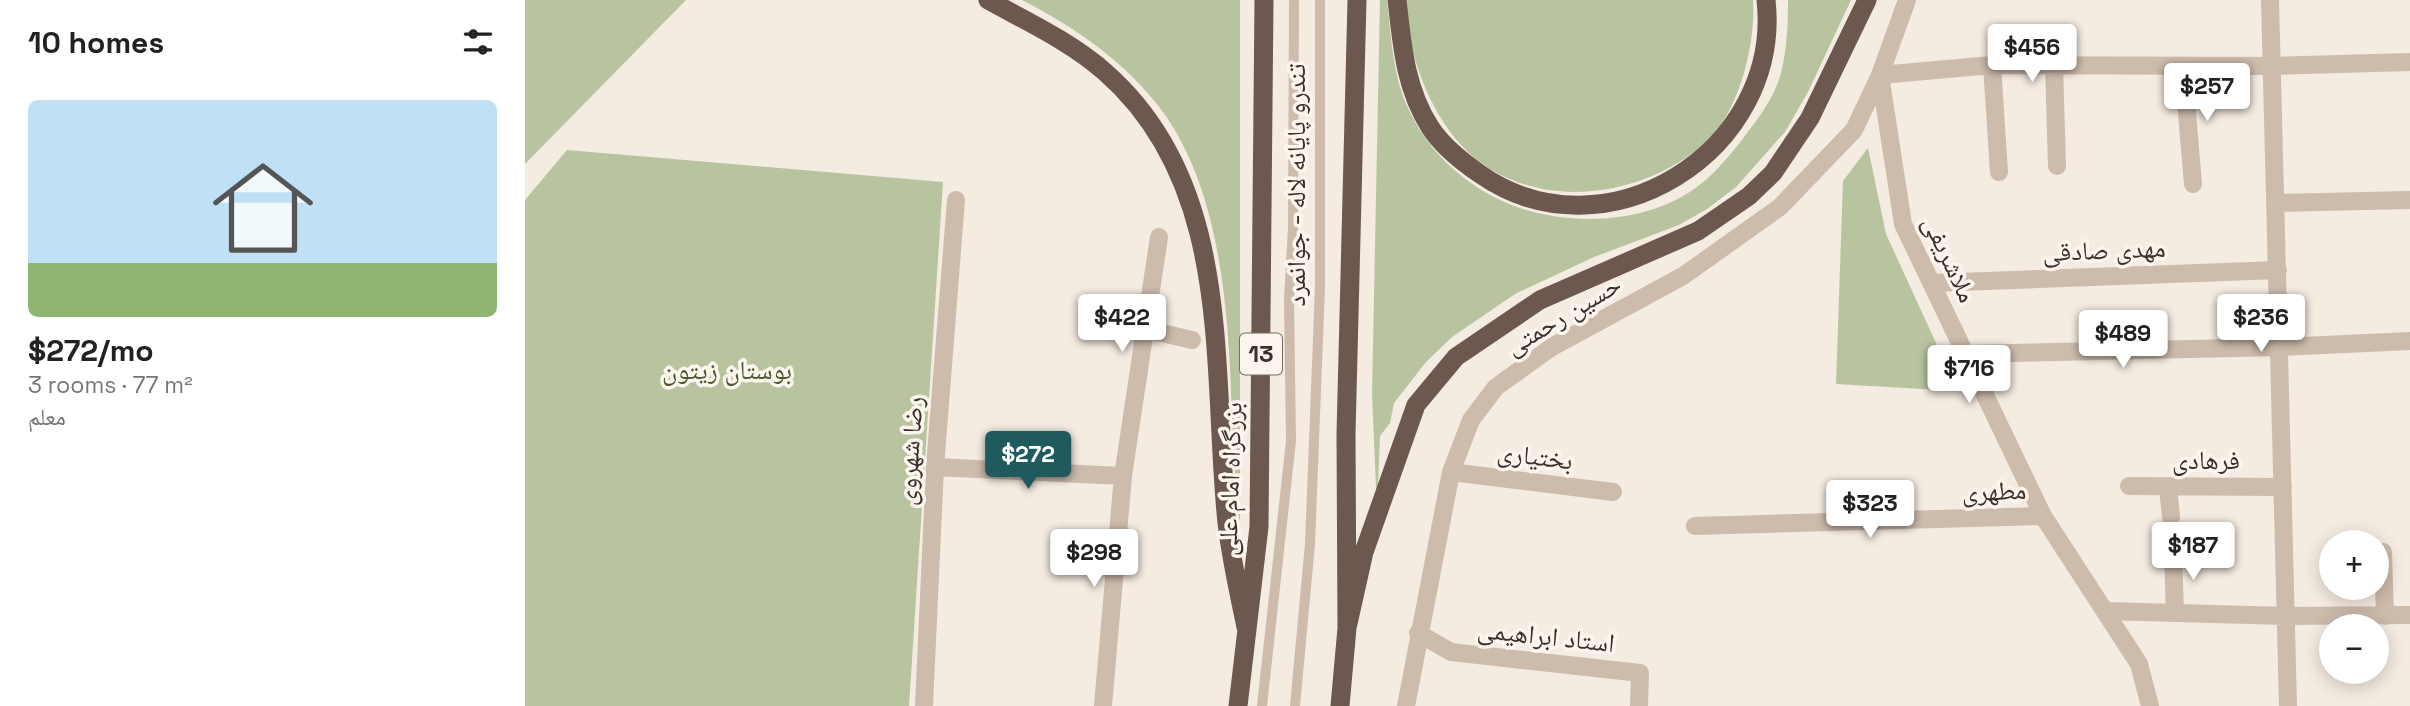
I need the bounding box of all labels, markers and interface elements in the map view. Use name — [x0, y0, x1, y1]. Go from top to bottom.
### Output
text: 10 homes — [28, 23, 164, 62]
icon: filters — [459, 23, 497, 61]
pin: $456 — [1991, 24, 2073, 84]
text: $456 — [2004, 32, 2060, 62]
street label: تندرو پایانه لاله - جوانمرد — [1279, 63, 1313, 306]
pin: $257 — [2166, 64, 2248, 123]
text: $257 — [2180, 71, 2234, 101]
icon: home — [200, 145, 326, 271]
street label: ملاشریفی — [1915, 210, 1985, 308]
street label: مهدی صادقی — [2042, 231, 2166, 269]
street label: حسین رحمتی — [1499, 267, 1627, 363]
pin: $422 — [1081, 294, 1163, 354]
pin: $236 — [2220, 294, 2302, 354]
text: $422 — [1094, 302, 1150, 332]
text: $236 — [2233, 302, 2289, 332]
pin: $489 — [2082, 310, 2164, 370]
text: $489 — [2095, 318, 2151, 348]
text: $272/mo — [28, 331, 154, 370]
road number: 13 — [1240, 334, 1282, 374]
pin: $716 — [1928, 346, 2010, 405]
park label: بوستان زیتون — [662, 353, 792, 387]
text: $716 — [1943, 353, 1995, 383]
text: 3 rooms · 77 m² — [28, 370, 193, 400]
street label: رضا شهروی — [889, 395, 931, 507]
text: معلم — [28, 402, 66, 432]
street label: بزرگراه امام علی — [1210, 402, 1251, 557]
pin: $272 — [987, 432, 1069, 491]
street label: بختیاری — [1495, 435, 1575, 477]
text: $272 — [1001, 439, 1055, 469]
street label: فرهادی — [2172, 443, 2240, 477]
street label: مطهری — [1961, 473, 2027, 509]
pin: $323 — [1829, 480, 1911, 540]
text: $323 — [1842, 488, 1898, 518]
pin: $187 — [2152, 522, 2234, 582]
pin: $298 — [1053, 530, 1135, 589]
text: $187 — [2168, 530, 2218, 560]
map controls — [2319, 530, 2389, 684]
button: + — [2319, 530, 2389, 600]
text: $298 — [1066, 537, 1122, 567]
street label: استاد ابراهیمی — [1476, 612, 1616, 660]
button: − — [2319, 614, 2389, 684]

